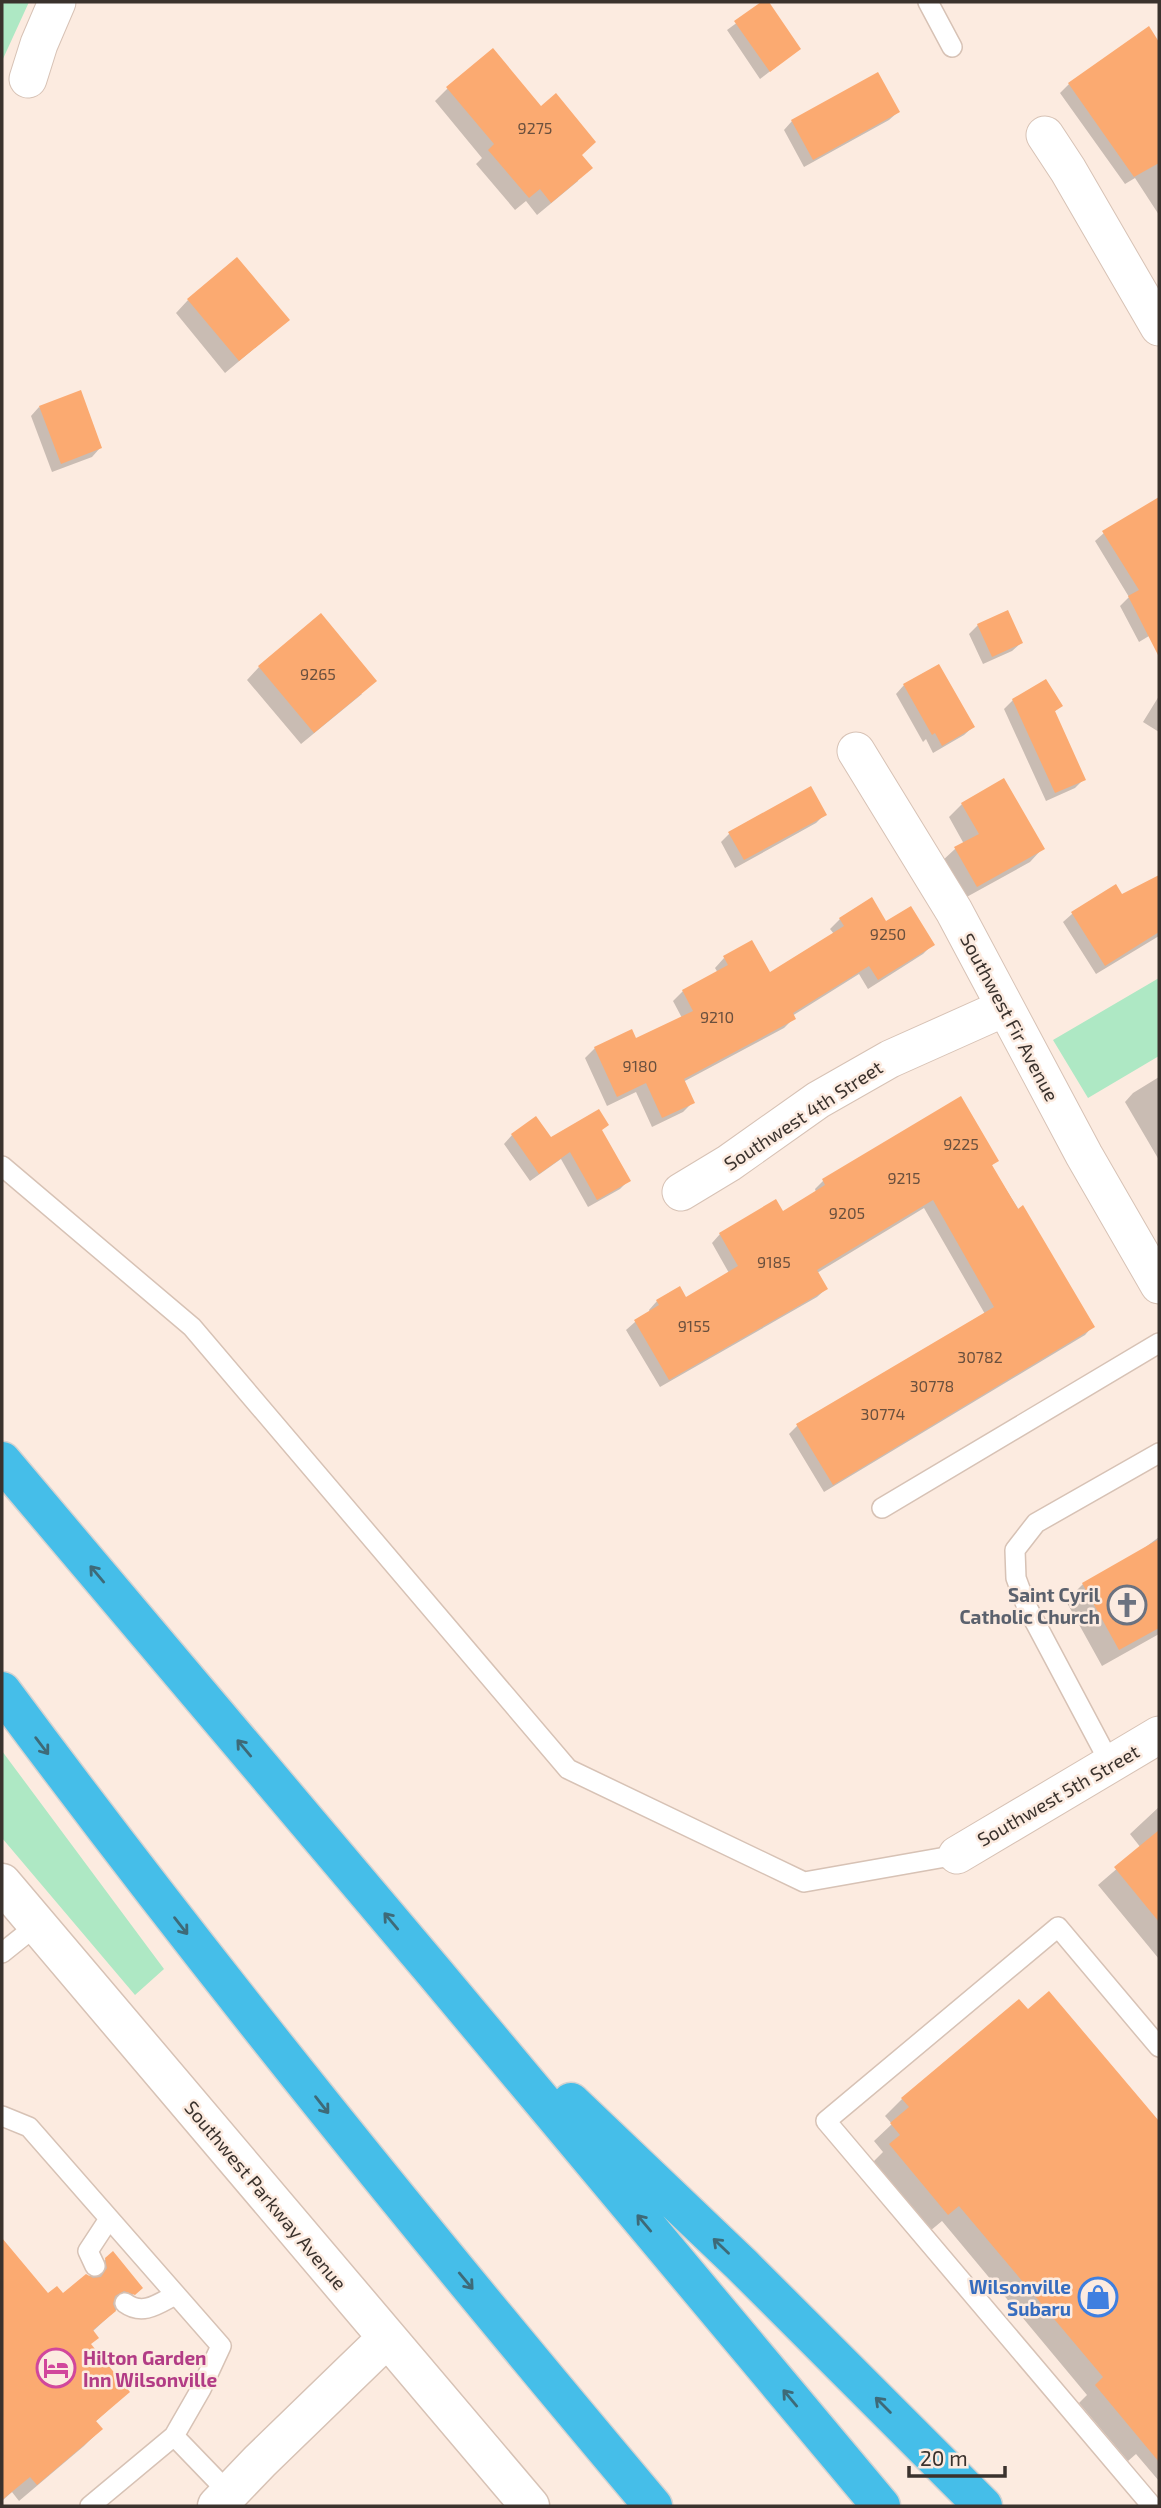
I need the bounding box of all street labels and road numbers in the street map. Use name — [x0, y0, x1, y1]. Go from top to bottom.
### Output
street label: Southwest Fir Avenue — [956, 929, 1064, 1105]
street label: Southwest 4th Street — [719, 1055, 887, 1175]
street label: Southwest 5th Street — [973, 1739, 1143, 1851]
street label: Southwest Parkway Avenue — [180, 2096, 352, 2294]

